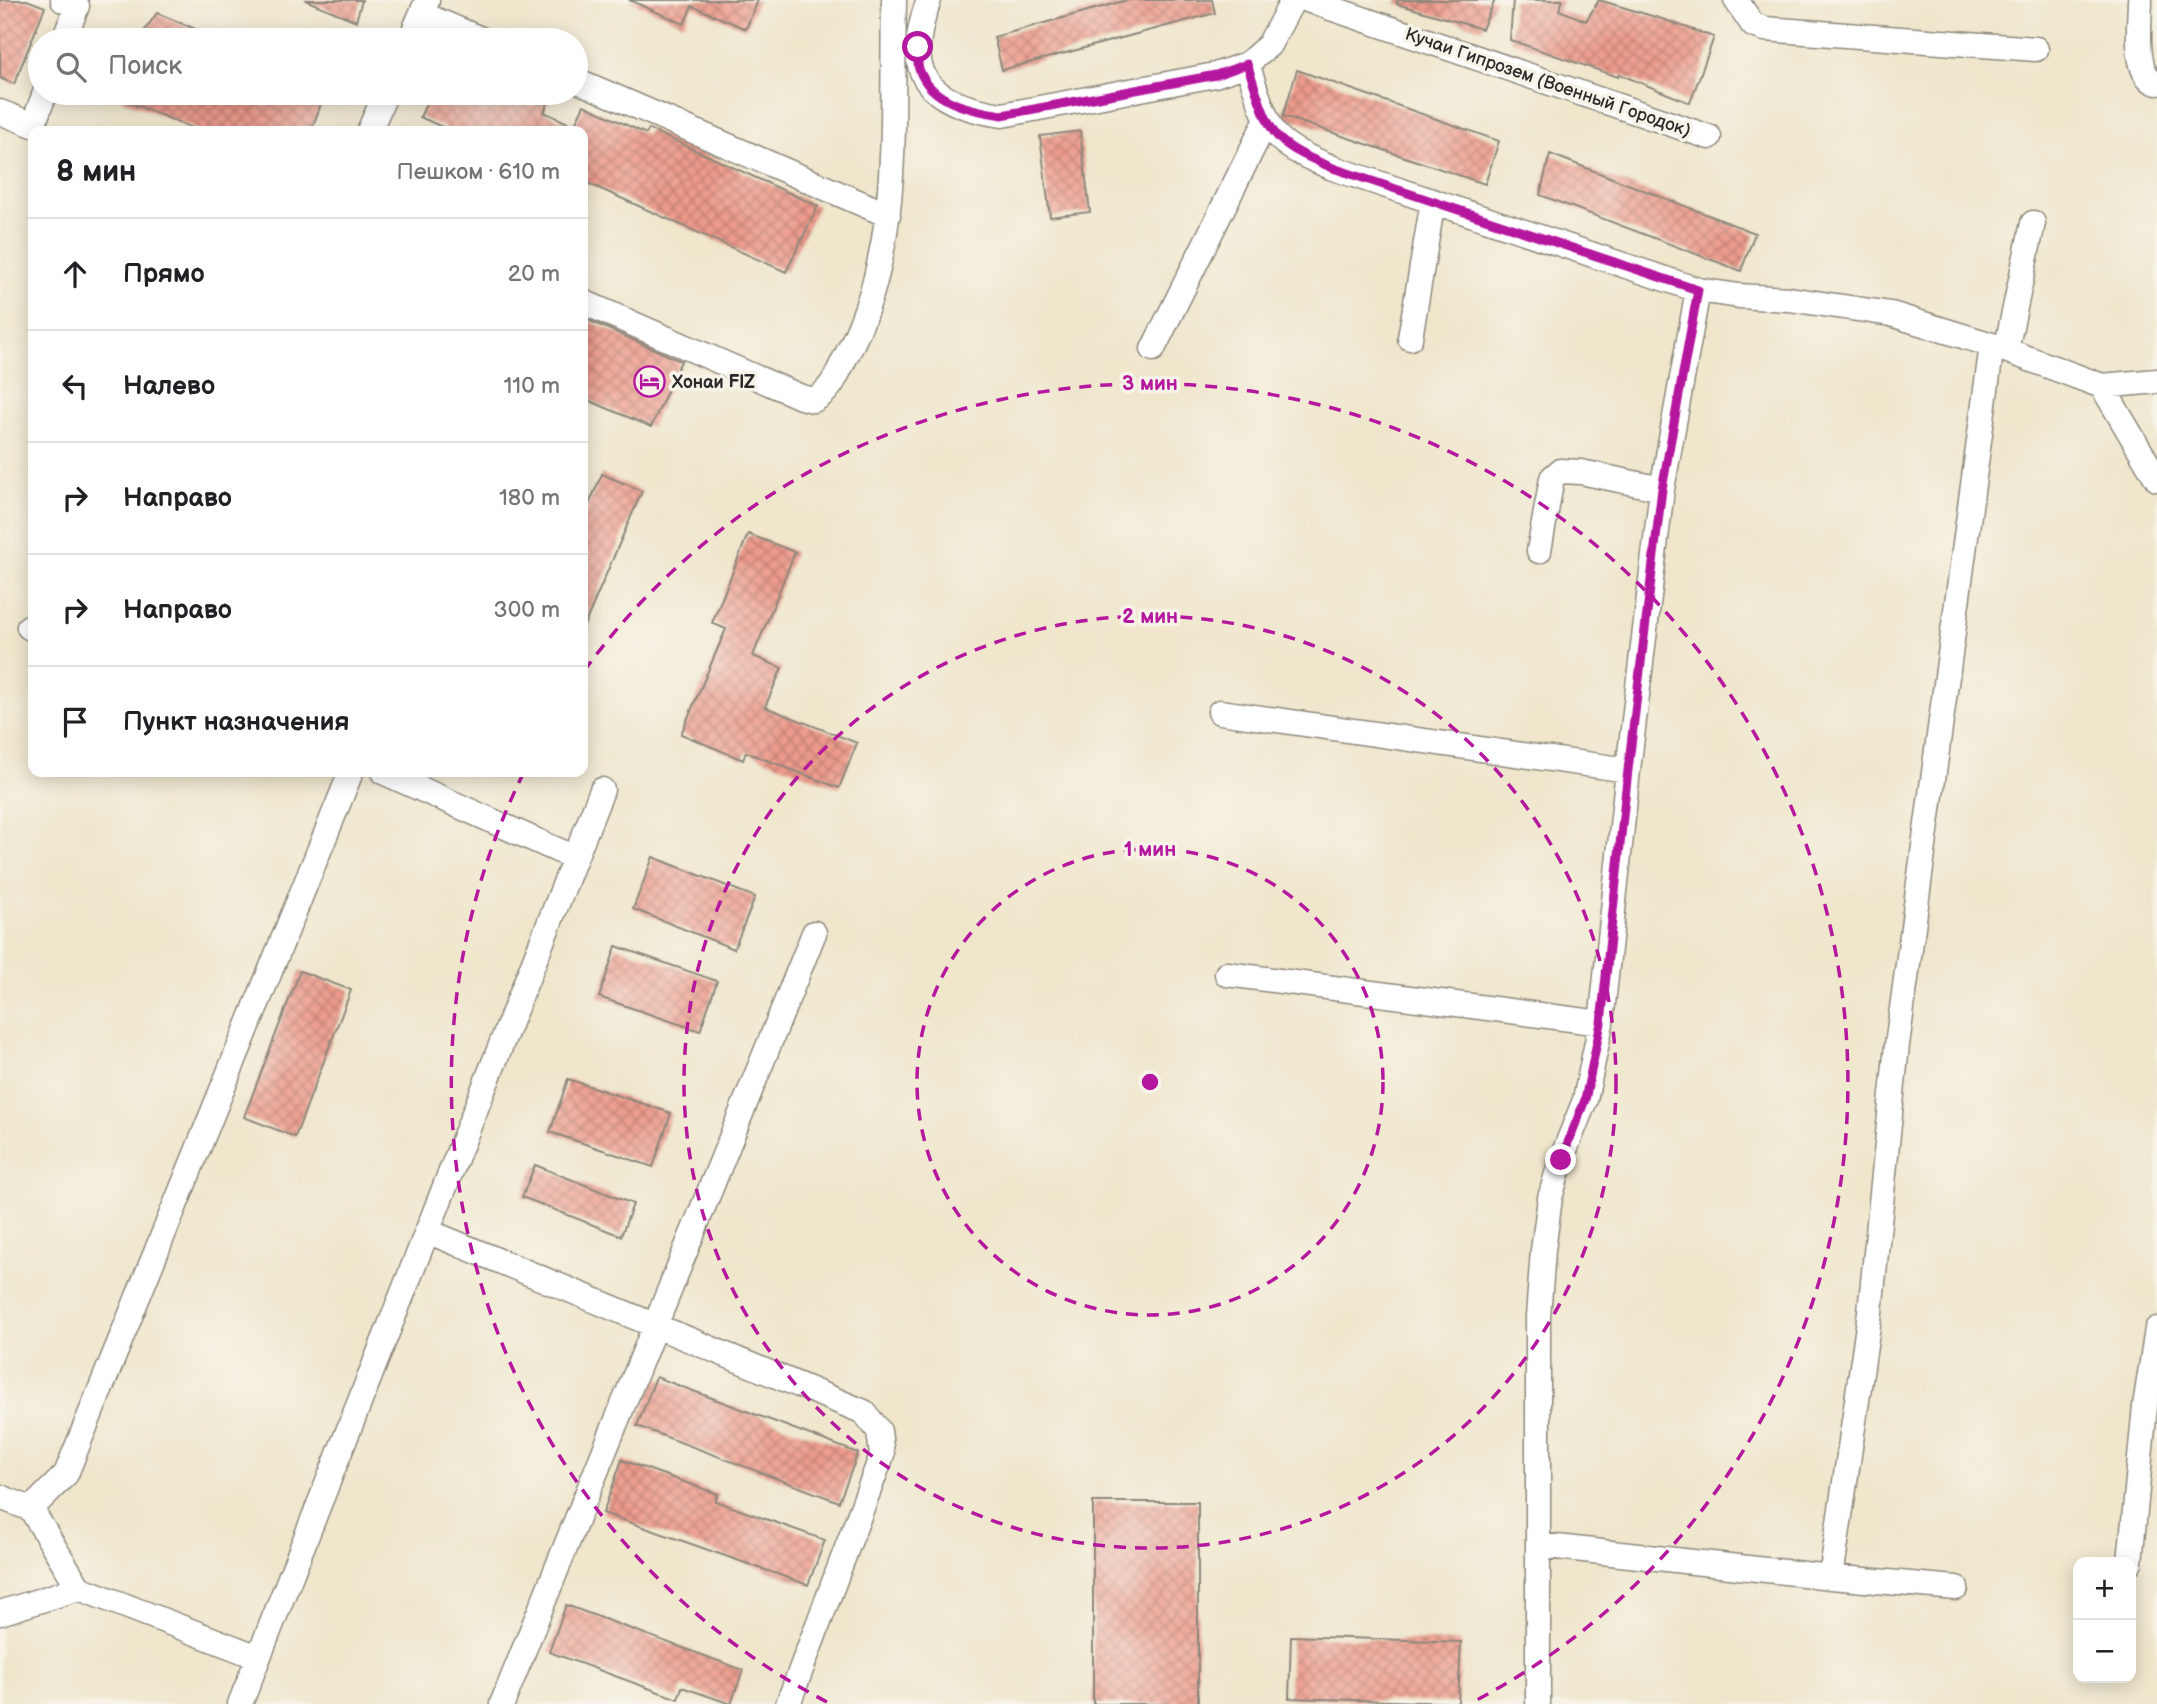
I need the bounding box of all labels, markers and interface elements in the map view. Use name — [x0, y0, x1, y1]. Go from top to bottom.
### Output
street label: Кучаи Гипрозем (Военный Городок) — [1402, 24, 1693, 141]
search box — [28, 28, 588, 105]
route start — [902, 31, 933, 62]
icon: search — [52, 48, 90, 86]
text: Поиск — [108, 51, 182, 82]
text: 8 мин — [56, 154, 136, 190]
text: Пешком · 610 m — [397, 158, 560, 186]
icon: ahead — [56, 255, 94, 293]
text: Прямо — [123, 259, 205, 290]
text: 20 m — [508, 260, 560, 288]
hotel icon: Хонаи F|Z — [632, 365, 666, 399]
icon: left — [56, 367, 94, 405]
text: Налево — [123, 371, 215, 402]
text: 3 мин — [1122, 371, 1178, 396]
text: 110 m — [503, 372, 560, 400]
place label: Хонаи F|Z — [671, 372, 755, 393]
icon: right — [56, 479, 94, 517]
text: Направо — [123, 483, 232, 514]
text: 180 m — [499, 484, 560, 512]
icon: right — [56, 591, 94, 629]
text: Направо — [123, 595, 232, 626]
text: 300 m — [494, 596, 560, 624]
text: 2 мин — [1122, 604, 1178, 629]
icon: arrive — [56, 703, 94, 741]
text: Пункт назначения — [123, 707, 349, 738]
text: 1 мин — [1124, 837, 1176, 862]
centre of rings — [1138, 1070, 1162, 1094]
route end — [1545, 1144, 1576, 1175]
map controls — [2073, 1557, 2136, 1683]
button: + — [2073, 1557, 2136, 1620]
button: − — [2073, 1620, 2136, 1683]

